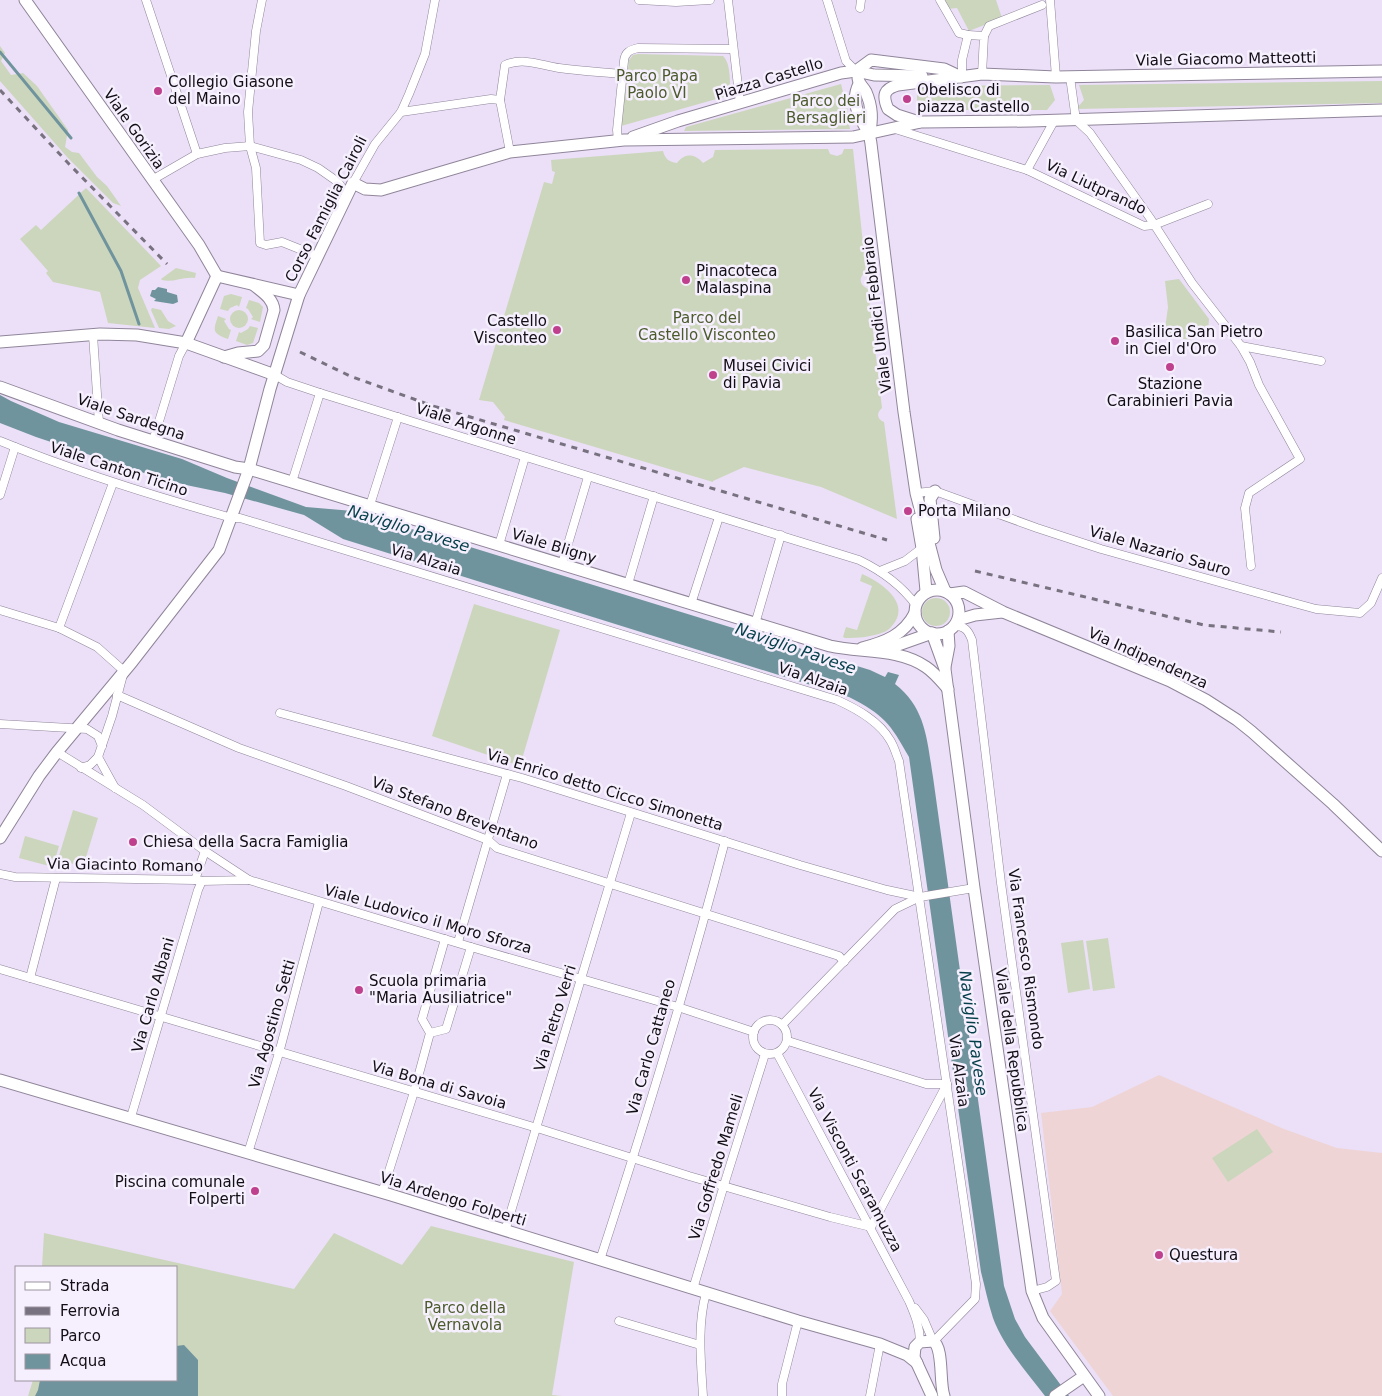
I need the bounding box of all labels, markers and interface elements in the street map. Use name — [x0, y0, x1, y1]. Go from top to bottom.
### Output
street label: Viale Giacomo Matteotti — [1136, 48, 1316, 70]
street label: Piazza Castello — [713, 54, 825, 104]
park label: Parco Papa Paolo VI — [616, 67, 698, 102]
place label: Collegio Giasone del Maino — [168, 73, 294, 108]
place label: Obelisco di piazza Castello — [917, 81, 1030, 116]
street label: Viale Gorizia — [100, 85, 168, 173]
marker: Collegio Giasone del Maino — [152, 85, 164, 97]
park label: Parco dei Bersaglieri — [786, 92, 866, 127]
marker: Obelisco di piazza Castello — [901, 93, 913, 105]
street label: Corso Famiglia Cairoli — [281, 133, 371, 285]
street label: Via Liutprando — [1043, 156, 1149, 218]
street label: Viale Undici Febbraio — [858, 236, 896, 394]
place label: Pinacoteca Malaspina — [696, 262, 778, 297]
marker: Pinacoteca Malaspina — [680, 274, 692, 286]
park label: Parco del Castello Visconteo — [638, 309, 776, 344]
place label: Castello Visconteo — [474, 312, 547, 347]
place label: Basilica San Pietro in Ciel d'Oro — [1125, 323, 1263, 358]
marker: Castello Visconteo — [551, 324, 563, 336]
marker: Basilica San Pietro in Ciel d'Oro — [1109, 335, 1121, 347]
place label: Musei Civici di Pavia — [723, 357, 812, 392]
marker: Stazione Carabinieri Pavia — [1164, 361, 1176, 373]
marker: Musei Civici di Pavia — [707, 369, 719, 381]
place label: Stazione Carabinieri Pavia — [1107, 375, 1233, 410]
street label: Viale Sardegna — [75, 390, 187, 444]
street label: Viale Argonne — [413, 399, 519, 449]
street label: Viale Canton Ticino — [48, 438, 190, 500]
water label: Naviglio Pavese — [346, 501, 472, 556]
place label: Porta Milano — [918, 502, 1011, 520]
marker: Porta Milano — [902, 505, 914, 517]
street label: Viale Nazario Sauro — [1087, 522, 1233, 580]
street label: Viale Bligny — [509, 525, 599, 568]
street label: Via Alzaia — [389, 541, 463, 579]
water label: Naviglio Pavese — [733, 619, 859, 678]
street label: Via Indipendenza — [1085, 623, 1211, 693]
street label: Via Alzaia — [776, 659, 850, 699]
street label: Via Enrico detto Cicco Simonetta — [485, 745, 725, 835]
street label: Via Stefano Breventano — [369, 773, 541, 853]
place label: Chiesa della Sacra Famiglia — [143, 833, 349, 851]
marker: Chiesa della Sacra Famiglia — [127, 836, 139, 848]
street label: Via Giacinto Romano — [47, 855, 203, 875]
street label: Via Francesco Rismondo — [1004, 867, 1048, 1051]
street label: Viale Ludovico il Moro Sforza — [322, 881, 534, 957]
street label: Via Carlo Albani — [128, 935, 178, 1055]
street label: Via Agostino Setti — [245, 958, 299, 1090]
street label: Via Pietro Verri — [530, 963, 580, 1073]
street label: Viale della Repubblica — [992, 967, 1032, 1133]
water label: Naviglio Pavese — [955, 969, 992, 1097]
place label: Scuola primaria "Maria Ausiliatrice" — [369, 972, 512, 1007]
street label: Via Carlo Cattaneo — [623, 977, 679, 1117]
marker: Scuola primaria "Maria Ausiliatrice" — [353, 984, 365, 996]
street label: Via Alzaia — [945, 1034, 973, 1108]
street label: Via Bona di Savoia — [369, 1057, 509, 1113]
street label: Via Visconti Scaramuzza — [804, 1085, 906, 1255]
street label: Via Goffredo Mameli — [685, 1092, 747, 1242]
street label: Via Ardengo Folperti — [378, 1168, 528, 1230]
place label: Piscina comunale Folperti — [115, 1173, 245, 1208]
marker: Piscina comunale Folperti — [249, 1185, 261, 1197]
place label: Questura — [1169, 1246, 1238, 1264]
marker: Questura — [1153, 1249, 1165, 1261]
legend — [15, 1266, 178, 1381]
text: Strada — [60, 1277, 109, 1295]
park label: Parco della Vernavola — [424, 1299, 506, 1334]
text: Ferrovia — [60, 1302, 120, 1320]
text: Parco — [60, 1327, 101, 1345]
text: Acqua — [60, 1352, 106, 1370]

